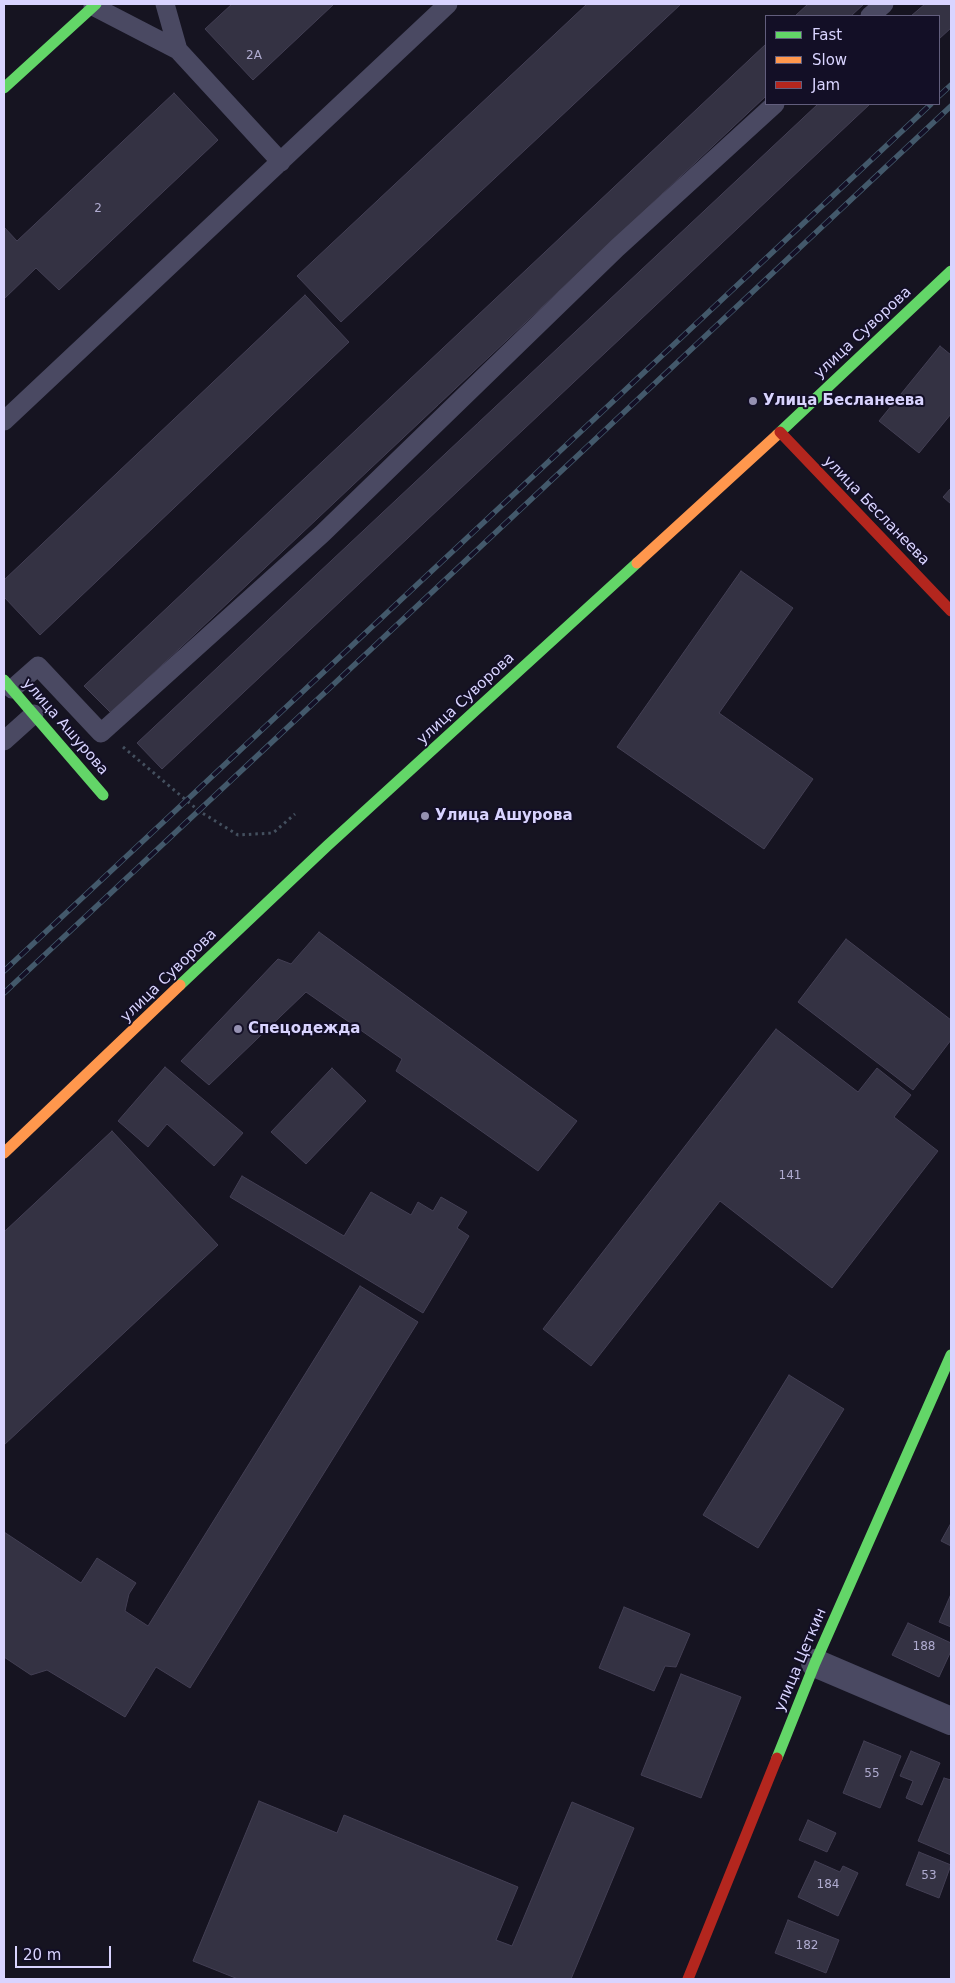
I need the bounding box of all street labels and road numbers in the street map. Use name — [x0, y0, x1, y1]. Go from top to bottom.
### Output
street label: улица Суворова — [811, 283, 915, 383]
street label: улица Бесланеева — [819, 453, 933, 569]
street label: улица Суворова — [414, 649, 518, 749]
street label: улица Ашурова — [18, 675, 112, 779]
street label: улица Суворова — [117, 926, 221, 1026]
street label: улица Цеткин — [771, 1606, 831, 1714]

